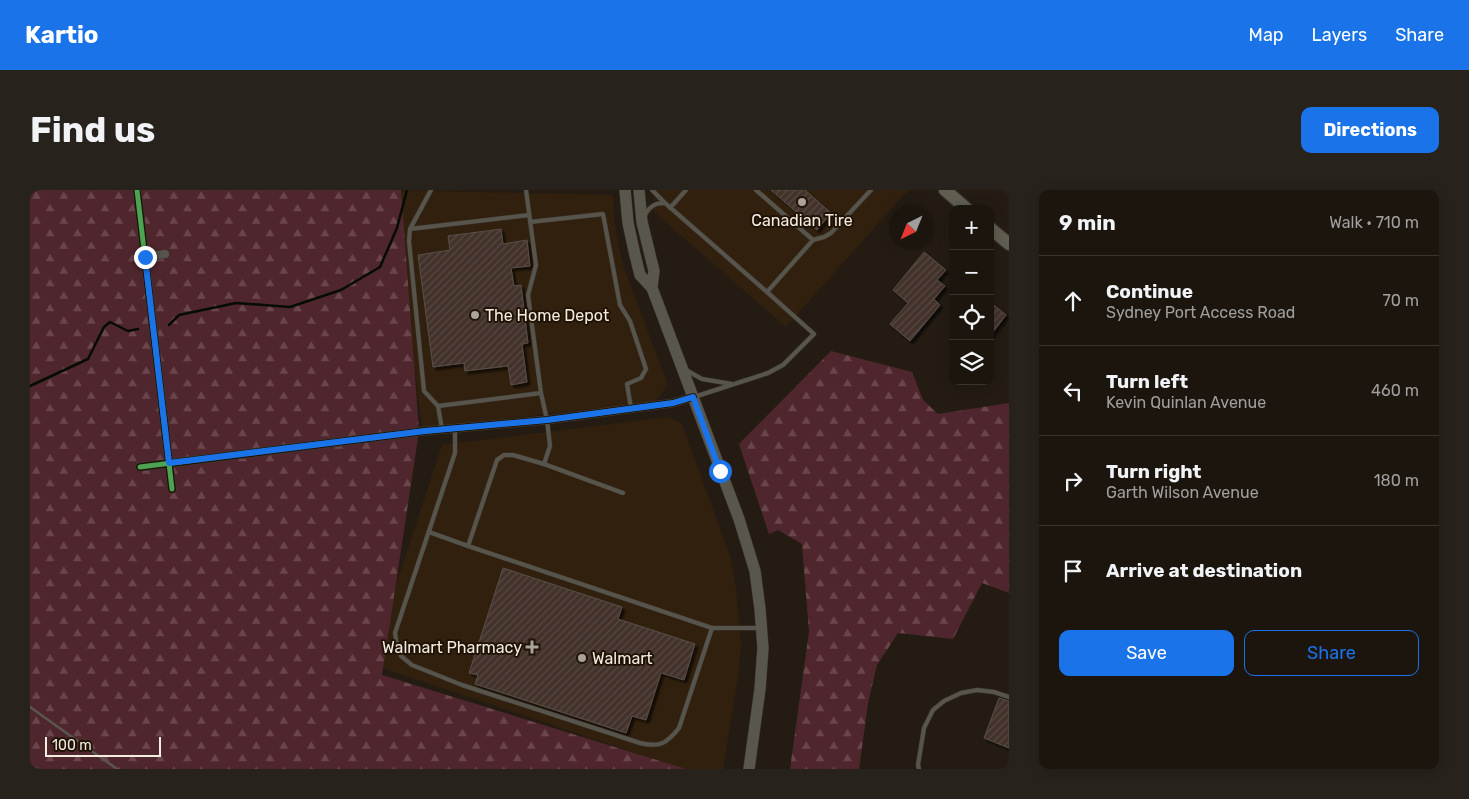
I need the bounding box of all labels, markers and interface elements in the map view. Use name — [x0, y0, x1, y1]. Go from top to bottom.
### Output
text: Kartio — [25, 21, 99, 49]
text: Map — [1249, 24, 1284, 46]
text: Layers — [1312, 24, 1367, 46]
text: Share — [1395, 24, 1444, 46]
button: Directions — [1301, 107, 1439, 153]
text: Find us — [30, 109, 155, 151]
marker: Canadian Tire — [796, 196, 808, 208]
north arrow — [889, 205, 934, 250]
map controls — [949, 205, 994, 385]
button: + — [949, 205, 994, 250]
text: 9 min — [1059, 210, 1116, 235]
place label: Canadian Tire — [751, 211, 853, 230]
text: Walk · 710 m — [1329, 213, 1419, 232]
route end — [134, 246, 157, 269]
button: − — [949, 250, 994, 295]
text: Continue — [1106, 280, 1193, 303]
icon: ahead — [1059, 287, 1087, 315]
text: 70 m — [1382, 291, 1419, 310]
button: locate — [949, 295, 994, 340]
text: Sydney Port Access Road — [1106, 303, 1295, 322]
place label: The Home Depot — [485, 306, 609, 325]
marker: The Home Depot — [469, 309, 481, 321]
button: layers — [949, 340, 994, 385]
text: Turn left — [1106, 370, 1188, 393]
icon: left — [1059, 377, 1087, 405]
text: 460 m — [1371, 381, 1419, 400]
text: Kevin Quinlan Avenue — [1106, 393, 1266, 412]
route start — [709, 460, 732, 483]
text: Turn right — [1106, 460, 1201, 483]
icon: right — [1059, 467, 1087, 495]
text: 180 m — [1374, 471, 1419, 490]
text: Garth Wilson Avenue — [1106, 483, 1259, 502]
icon: arrive — [1059, 557, 1087, 585]
text: Arrive at destination — [1106, 559, 1302, 582]
button: Save — [1059, 630, 1234, 676]
button: Share — [1244, 630, 1419, 676]
place label: Walmart Pharmacy — [382, 638, 522, 657]
marker: Walmart Pharmacy — [526, 641, 538, 653]
place label: Walmart — [592, 649, 653, 668]
marker: Walmart — [576, 652, 588, 664]
scale bar — [45, 734, 161, 757]
text: 100 m — [52, 737, 92, 754]

